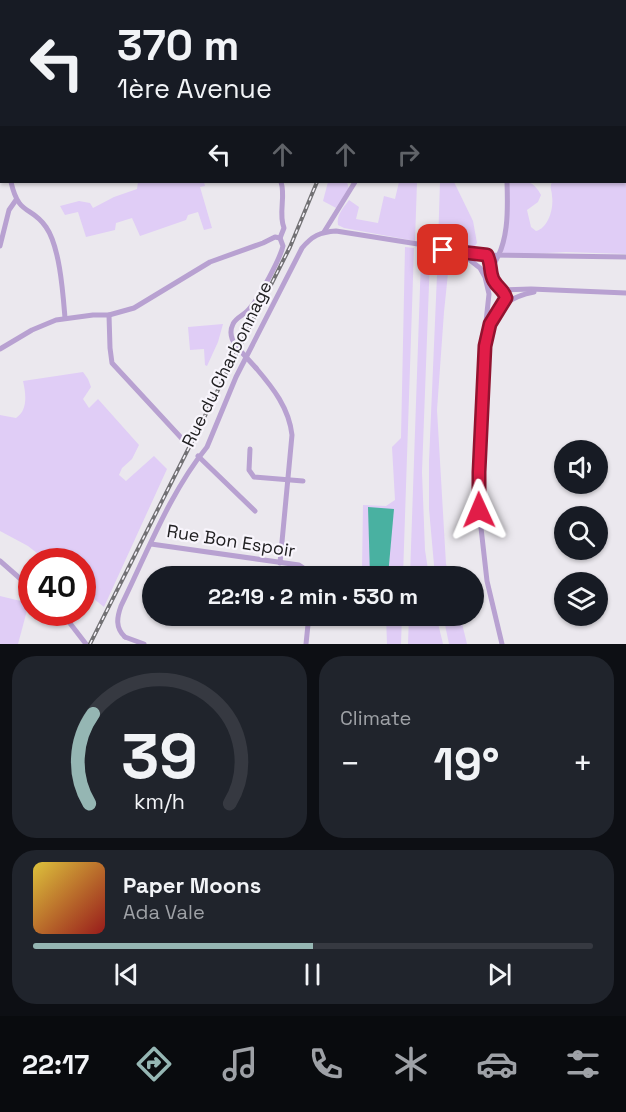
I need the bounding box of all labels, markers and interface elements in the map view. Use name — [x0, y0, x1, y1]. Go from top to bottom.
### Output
text: 370 m — [117, 19, 239, 72]
icon: left — [18, 24, 96, 102]
text: 1ère Avenue — [117, 71, 272, 106]
icon: left — [203, 138, 236, 171]
icon: ahead — [266, 138, 299, 171]
icon: ahead — [329, 138, 362, 171]
icon: right — [392, 138, 425, 171]
pin — [417, 224, 468, 275]
icon: arrive — [426, 233, 459, 266]
street label: Rue du Charbonnage — [176, 277, 277, 450]
map controls — [554, 440, 608, 626]
button: sound — [554, 440, 608, 494]
position arrow — [447, 478, 511, 542]
button: search — [554, 506, 608, 560]
street label: Rue Bon Espoir — [165, 519, 297, 562]
speed limit sign: 40 — [18, 548, 96, 626]
button: layers — [554, 572, 608, 626]
text: 22:19 · 2 min · 530 m — [208, 582, 418, 610]
text: Climate — [340, 705, 411, 731]
text: 39 — [121, 717, 198, 796]
text: 19° — [434, 736, 499, 793]
text: − — [340, 743, 360, 785]
text: + — [573, 743, 593, 785]
text: km/h — [134, 788, 185, 815]
text: Paper Moons — [123, 871, 261, 899]
text: Ada Vale — [123, 899, 205, 925]
icon: previous — [110, 958, 143, 991]
icon: pause — [296, 958, 329, 991]
icon: next — [483, 958, 516, 991]
icon: directions — [133, 1043, 175, 1085]
icon: music — [219, 1043, 261, 1085]
icon: phone — [305, 1043, 347, 1085]
icon: climate — [390, 1043, 432, 1085]
icon: car — [476, 1043, 518, 1085]
icon: filters — [562, 1043, 604, 1085]
text: 22:17 — [22, 1047, 89, 1082]

